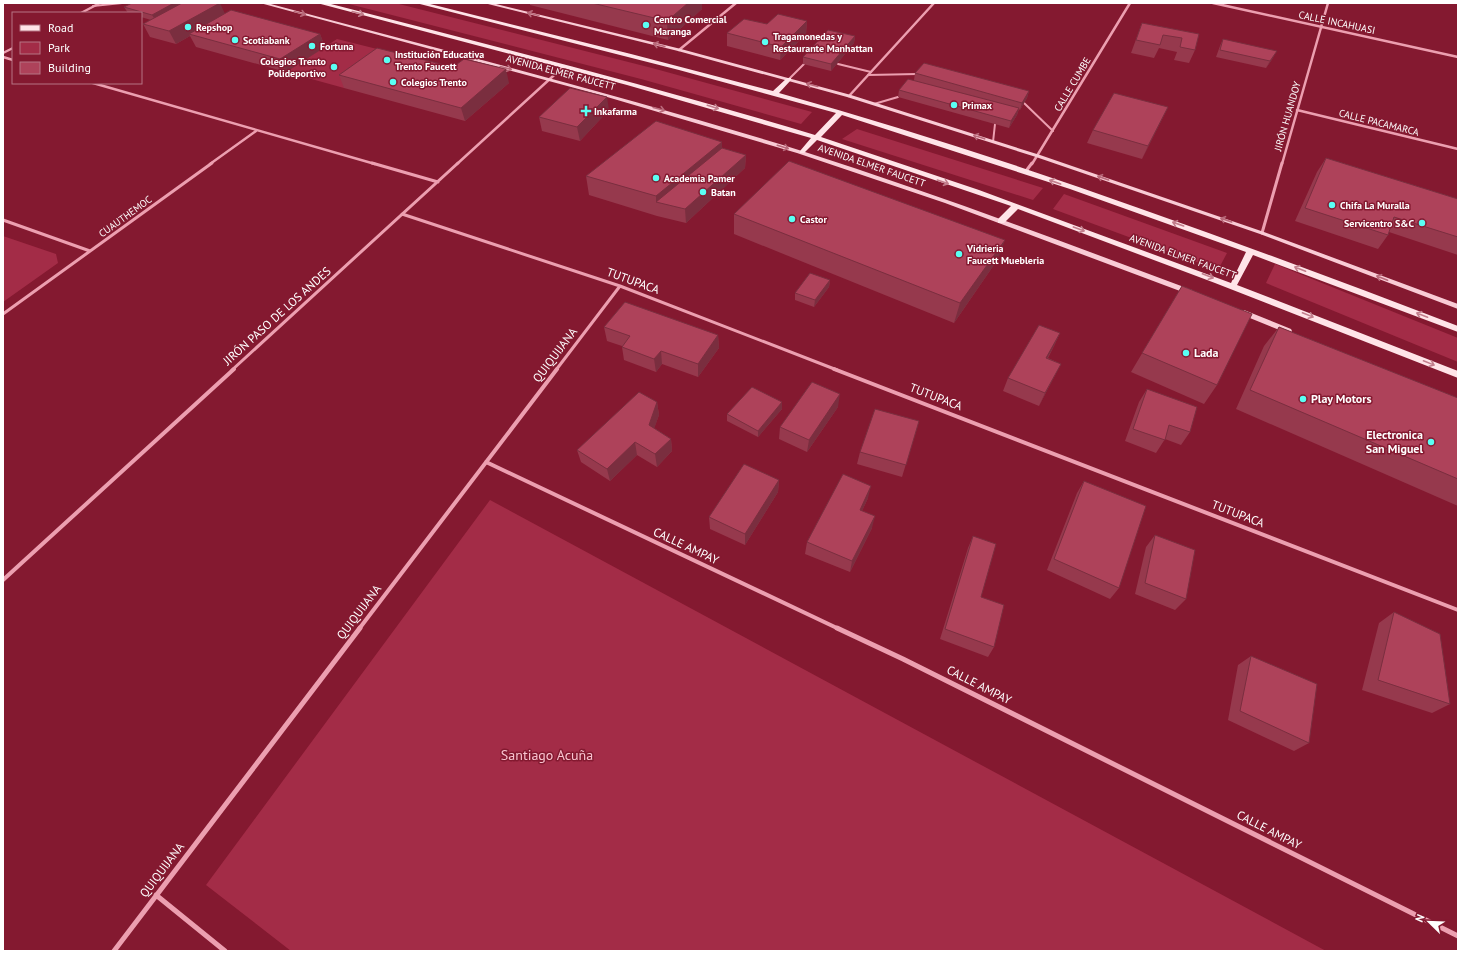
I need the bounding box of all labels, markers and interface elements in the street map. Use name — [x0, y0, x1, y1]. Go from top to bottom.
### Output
street label: CALLE INCAHUASI — [1297, 8, 1376, 37]
one-way arrow — [293, 10, 306, 17]
one-way arrow — [351, 10, 364, 17]
one-way arrow — [527, 10, 540, 18]
legend — [12, 12, 142, 84]
place label: Centro Comercial Maranga — [654, 13, 727, 38]
text: Road — [48, 20, 73, 35]
marker: Centro Comercial Maranga — [641, 20, 651, 30]
place label: Repshop — [196, 21, 233, 34]
marker: Repshop — [183, 22, 193, 32]
place label: Tragamonedas y Restaurante Manhattan — [773, 30, 873, 55]
place label: Scotiabank — [243, 34, 290, 47]
marker: Scotiabank — [230, 35, 240, 45]
marker: Tragamonedas y Restaurante Manhattan — [760, 37, 770, 47]
text: Park — [48, 40, 70, 55]
place label: Fortuna — [320, 40, 354, 53]
marker: Fortuna — [307, 41, 317, 51]
one-way arrow — [653, 41, 666, 49]
place label: Institución Educativa Trento Faucett — [395, 48, 484, 73]
street label: AVENIDA ELMER FAUCETT — [505, 52, 617, 93]
place label: Colegios Trento Polideportivo — [260, 55, 327, 80]
marker: Institución Educativa Trento Faucett — [382, 55, 392, 65]
street label: CALLE CUMBE — [1051, 55, 1094, 114]
text: Building — [48, 60, 91, 75]
marker: Colegios Trento Polideportivo — [329, 62, 339, 72]
one-way arrow — [500, 65, 513, 72]
place label: Colegios Trento — [401, 76, 467, 89]
marker: Colegios Trento — [388, 77, 398, 87]
street label: JIRÓN HUANDOY — [1271, 79, 1304, 153]
one-way arrow — [806, 81, 819, 88]
place label: Primax — [962, 99, 993, 112]
marker: Primax — [949, 100, 959, 110]
one-way arrow — [707, 104, 720, 111]
place label: Inkafarma — [594, 105, 637, 118]
marker: Inkafarma — [581, 106, 591, 116]
one-way arrow — [652, 106, 665, 114]
street label: CALLE PACAMARCA — [1338, 106, 1420, 139]
one-way arrow — [973, 133, 985, 141]
street label: AVENIDA ELMER FAUCETT — [816, 141, 928, 190]
one-way arrow — [777, 144, 790, 151]
place label: Academia Pamer — [664, 172, 735, 185]
marker: Academia Pamer — [651, 173, 661, 183]
one-way arrow — [1096, 174, 1109, 181]
one-way arrow — [1049, 177, 1061, 185]
one-way arrow — [937, 178, 949, 186]
place label: Batan — [711, 186, 736, 199]
marker: Batan — [698, 187, 708, 197]
street label: CUAUTHEMOC — [96, 193, 155, 240]
place label: Chifa La Muralla — [1340, 199, 1410, 212]
marker: Chifa La Muralla — [1327, 200, 1337, 210]
place label: Castor — [800, 213, 827, 226]
marker: Castor — [787, 214, 797, 224]
one-way arrow — [1220, 216, 1232, 224]
place label: Servicentro S&C — [1344, 217, 1414, 230]
marker: Servicentro S&C — [1417, 218, 1427, 228]
one-way arrow — [1172, 220, 1184, 228]
one-way arrow — [1073, 226, 1085, 234]
street label: AVENIDA ELMER FAUCETT — [1128, 231, 1238, 282]
place label: Vidrieria Faucett Muebleria — [966, 242, 1044, 267]
marker: Vidrieria Faucett Muebleria — [954, 249, 964, 259]
street label: JIRÓN PASO DE LOS ANDES — [219, 263, 334, 369]
street label: TUTUPACA — [605, 264, 662, 297]
one-way arrow — [1294, 264, 1306, 272]
one-way arrow — [1202, 273, 1214, 281]
one-way arrow — [1377, 273, 1389, 281]
one-way arrow — [1416, 310, 1428, 318]
one-way arrow — [1302, 312, 1314, 320]
street label: QUIQUIJANA — [529, 324, 580, 385]
place label: Lada — [1194, 345, 1219, 360]
marker: Lada — [1181, 348, 1191, 358]
one-way arrow — [1422, 360, 1434, 368]
street label: TUTUPACA — [908, 380, 965, 413]
place label: Play Motors — [1311, 391, 1372, 406]
marker: Play Motors — [1298, 394, 1308, 404]
place label: Electronica San Miguel — [1366, 427, 1423, 456]
marker: Electronica San Miguel — [1426, 437, 1436, 447]
street label: TUTUPACA — [1210, 497, 1267, 530]
street label: CALLE AMPAY — [651, 524, 722, 567]
street label: QUIQUIJANA — [333, 581, 384, 642]
street label: CALLE AMPAY — [944, 662, 1014, 707]
park label: Santiago Acuña — [501, 746, 593, 764]
street label: CALLE AMPAY — [1234, 807, 1304, 852]
street label: QUIQUIJANA — [136, 839, 187, 900]
north arrow — [1409, 902, 1449, 942]
text: N — [1412, 912, 1428, 924]

